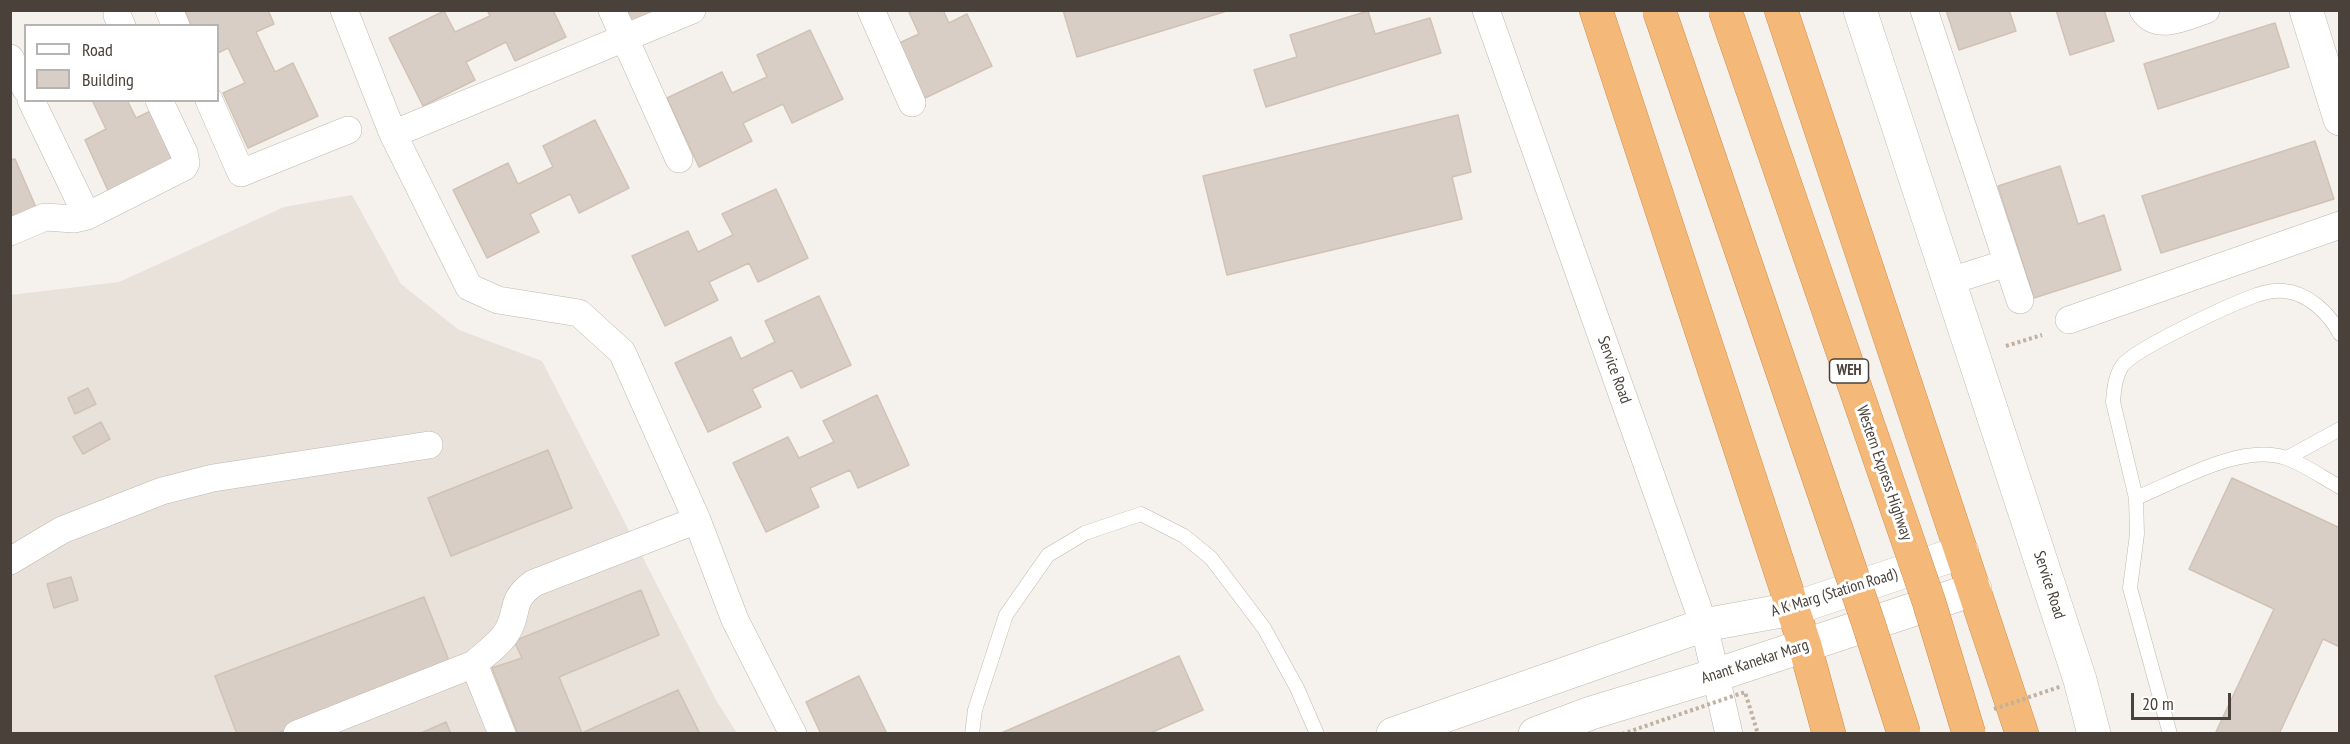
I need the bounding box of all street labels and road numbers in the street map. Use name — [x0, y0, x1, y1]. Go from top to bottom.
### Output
street label: Service Road — [1593, 334, 1635, 406]
road number: WEH — [1830, 359, 1868, 383]
street label: Western Express Highway — [1852, 403, 1916, 543]
street label: Service Road — [2029, 549, 2069, 621]
street label: A K Marg (Station Road) — [1768, 565, 1900, 621]
street label: Anant Kanekar Marg — [1699, 636, 1811, 688]

